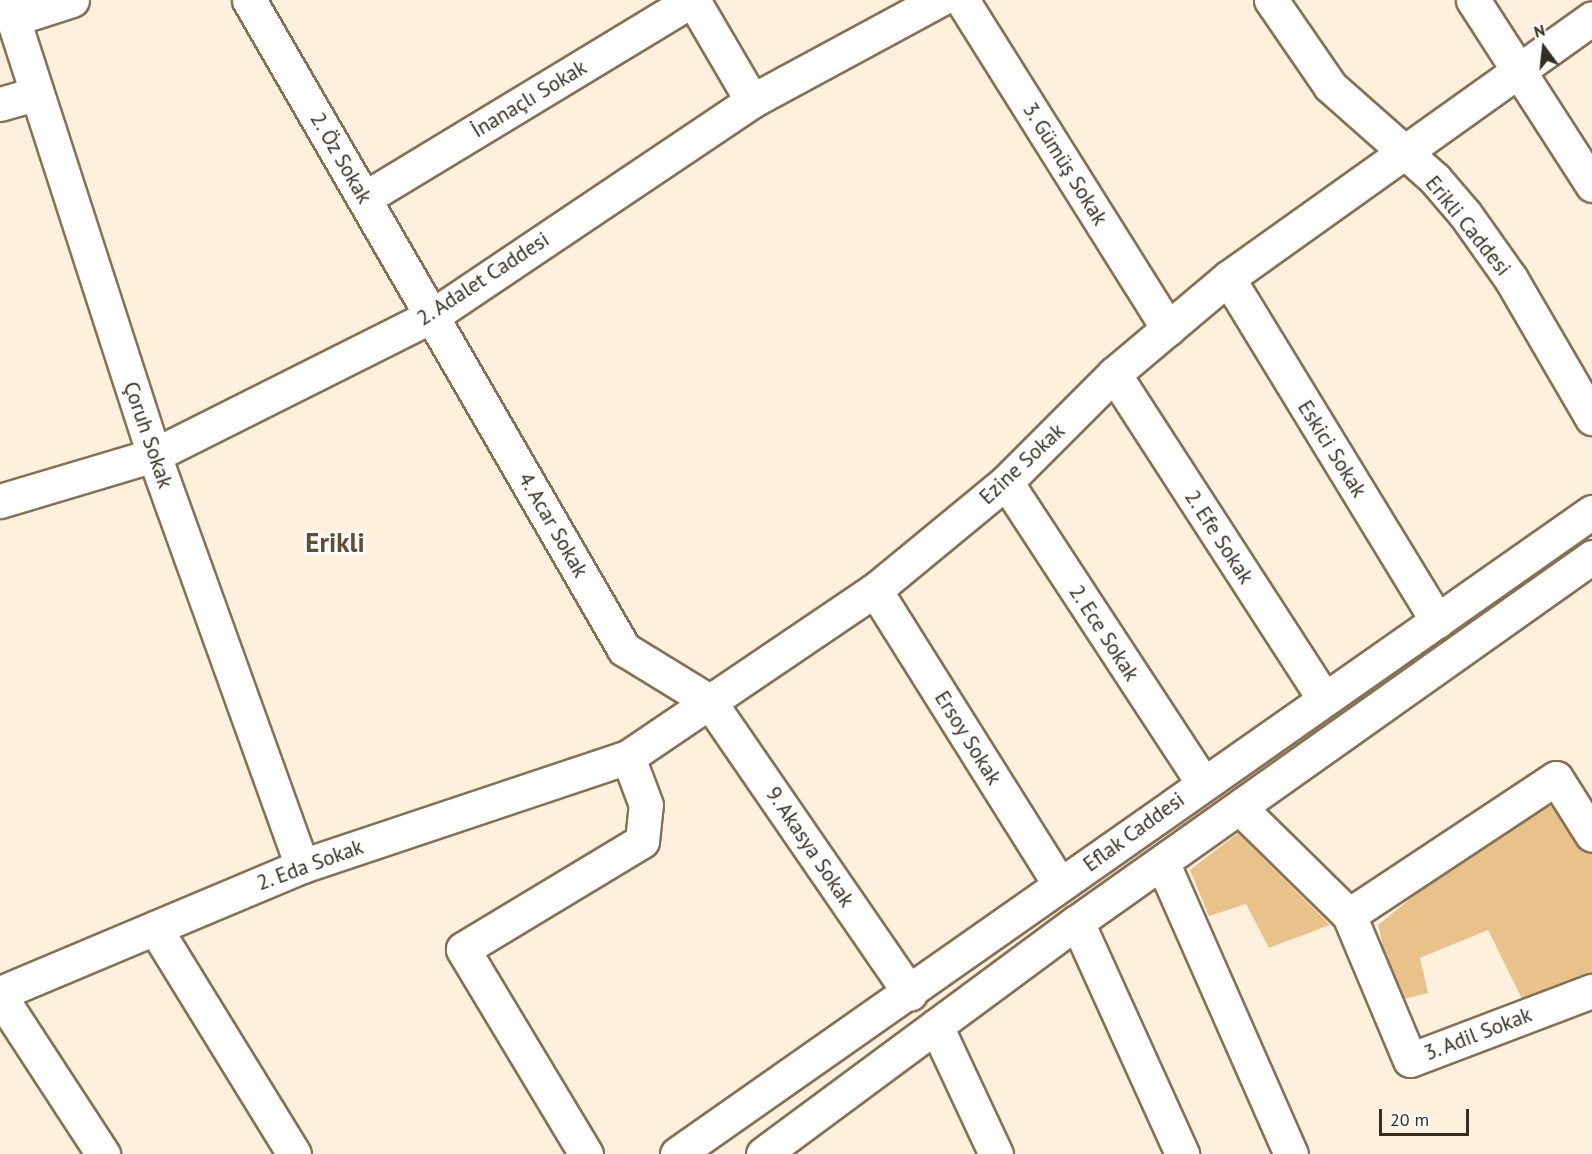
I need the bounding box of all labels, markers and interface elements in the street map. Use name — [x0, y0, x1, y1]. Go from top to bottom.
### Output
north arrow — [1514, 18, 1574, 78]
text: N — [1532, 20, 1547, 42]
street label: İnanaçlı Sokak — [467, 55, 591, 143]
street label: 3. Gümüş Sokak — [1017, 97, 1113, 231]
street label: 2. Öz Sokak — [304, 107, 378, 209]
street label: Erikli Caddesi — [1420, 171, 1516, 281]
street label: 2. Adalet Caddesi — [411, 226, 555, 332]
street label: Çoruh Sokak — [118, 378, 178, 492]
street label: Eskici Sokak — [1292, 396, 1372, 502]
street label: Ezine Sokak — [974, 418, 1070, 510]
street label: 4. Acar Sokak — [512, 467, 594, 583]
street label: 2. Efe Sokak — [1179, 485, 1259, 589]
district label: Erikli — [305, 527, 365, 559]
street label: 2. Ece Sokak — [1063, 580, 1145, 686]
street label: Ersoy Sokak — [929, 686, 1007, 790]
street label: 9. Akasya Sokak — [760, 781, 860, 913]
street label: Eflak Caddesi — [1078, 787, 1190, 877]
street label: 2. Eda Sokak — [253, 834, 367, 896]
street label: 3. Adil Sokak — [1420, 1002, 1536, 1066]
scale bar — [1382, 1097, 1472, 1135]
text: 20 m — [1390, 1108, 1429, 1131]

